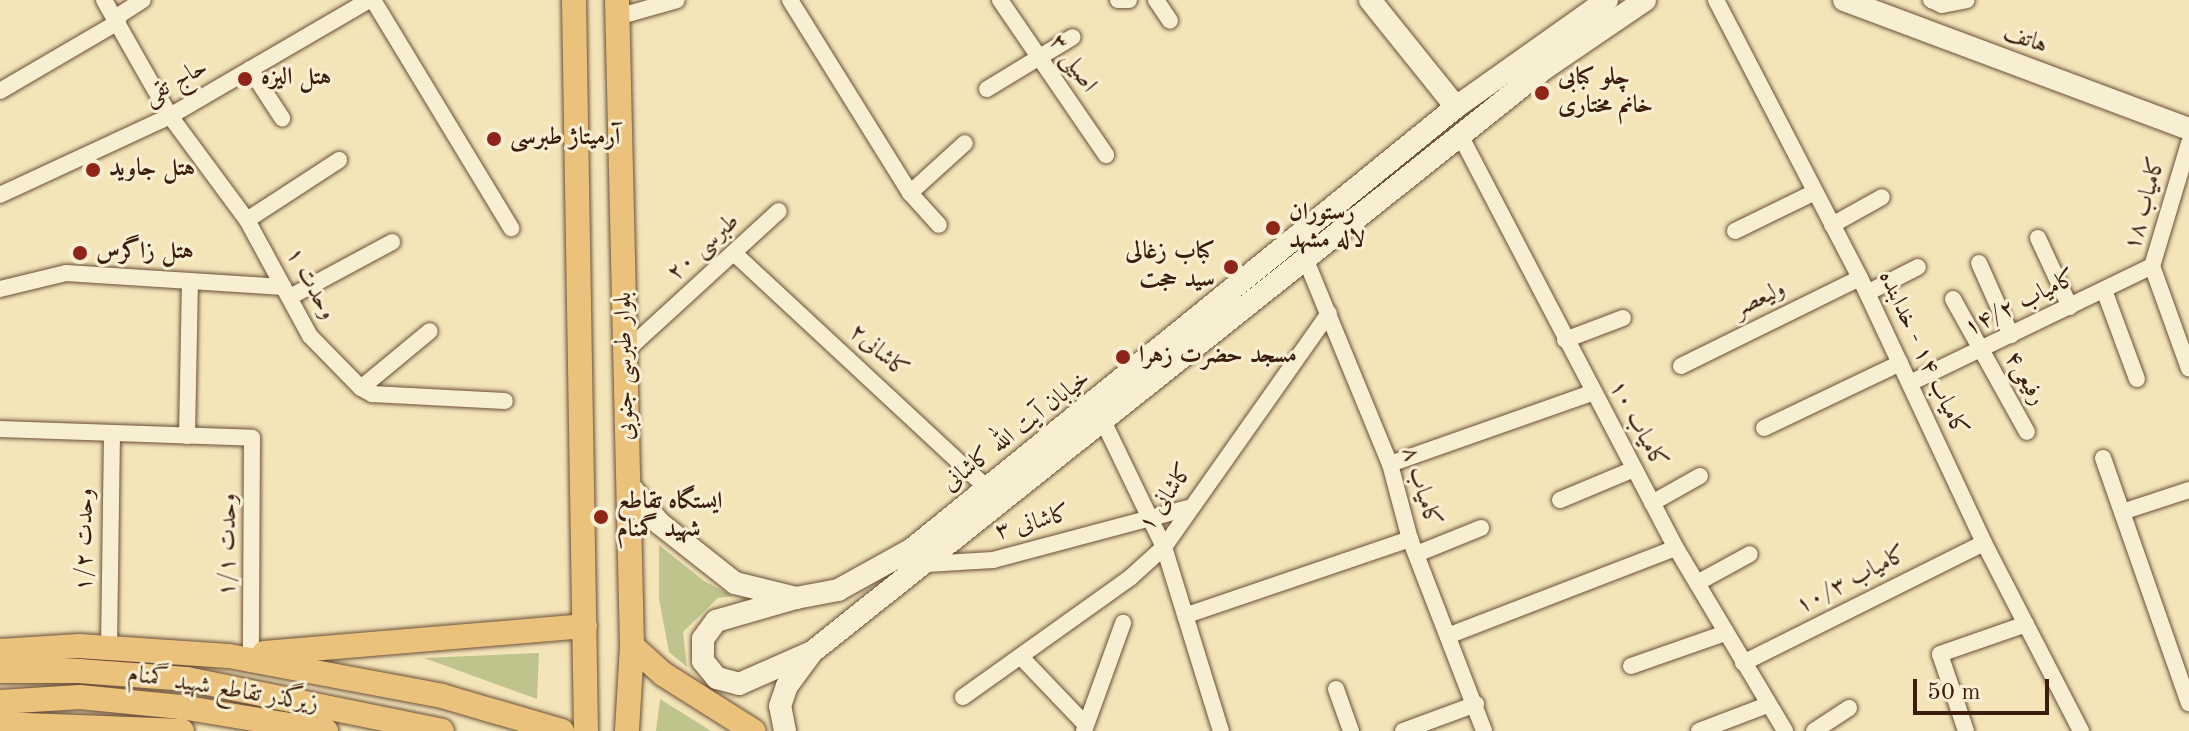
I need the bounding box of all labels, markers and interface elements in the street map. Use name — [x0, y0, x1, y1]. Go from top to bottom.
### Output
street label: هاتف — [1999, 19, 2051, 61]
street label: اصیلی ۳ — [1042, 29, 1102, 99]
street label: حاج تقی — [139, 54, 213, 112]
place label: هتل الیزه — [261, 65, 331, 93]
place label: چلو کبابی خانم مختاری — [1558, 65, 1653, 121]
marker: هتل الیزه — [236, 70, 254, 88]
marker: چلو کبابی خانم مختاری — [1533, 84, 1551, 102]
place label: آرمیتاژ طبرسی — [510, 125, 620, 153]
marker: آرمیتاژ طبرسی — [485, 130, 503, 148]
street label: کامیاب ۱۸ — [2119, 154, 2173, 254]
place label: هتل جاوید — [109, 156, 195, 184]
marker: هتل جاوید — [84, 161, 102, 179]
place label: رستوران لاله مشهد — [1289, 200, 1365, 256]
street label: طبرسی ۲۰ — [662, 208, 746, 288]
marker: رستوران لاله مشهد — [1264, 219, 1282, 237]
place label: هتل زاگرس — [96, 239, 194, 267]
place label: کباب زغالی سید حجت — [1125, 239, 1215, 295]
street label: وحدت ۱ — [278, 243, 342, 325]
marker: هتل زاگرس — [71, 244, 89, 262]
marker: کباب زغالی سید حجت — [1222, 258, 1240, 276]
street label: کامیاب ۱۴/۲ — [1960, 265, 2082, 343]
street label: کامیاب ۱۴ - خدابنده — [1871, 266, 1973, 442]
street label: ولیعصر — [1729, 275, 1791, 325]
street label: بلوار طبرسی جنوبی — [610, 291, 642, 441]
street label: کاشانی۲ — [842, 318, 914, 386]
place label: مسجد حضرت زهرا — [1139, 343, 1297, 371]
street label: رفیعی۴ — [1997, 347, 2051, 411]
marker: مسجد حضرت زهرا — [1114, 348, 1132, 366]
street label: خیابان آیت الله کاشانی — [937, 365, 1097, 499]
street label: کامیاب ۱۰ — [1602, 376, 1672, 474]
street label: کامیاب ۸ — [1394, 443, 1446, 531]
street label: کاشانی ۱ — [1133, 459, 1201, 537]
street label: وحدت ۱/۲ — [71, 488, 101, 592]
place label: ایستگاه تقاطع شهید گمنام — [617, 489, 722, 545]
street label: وحدت ۱/۱ — [214, 493, 244, 597]
street label: کاشانی ۳ — [993, 500, 1073, 548]
marker: ایستگاه تقاطع شهید گمنام — [592, 508, 610, 526]
street label: کامیاب ۱۰/۳ — [1791, 541, 1913, 621]
street label: زیرگذر تقاطع شهید گمنام — [125, 661, 321, 719]
scale bar — [1917, 663, 2053, 713]
text: 50 m — [1927, 681, 1981, 705]

